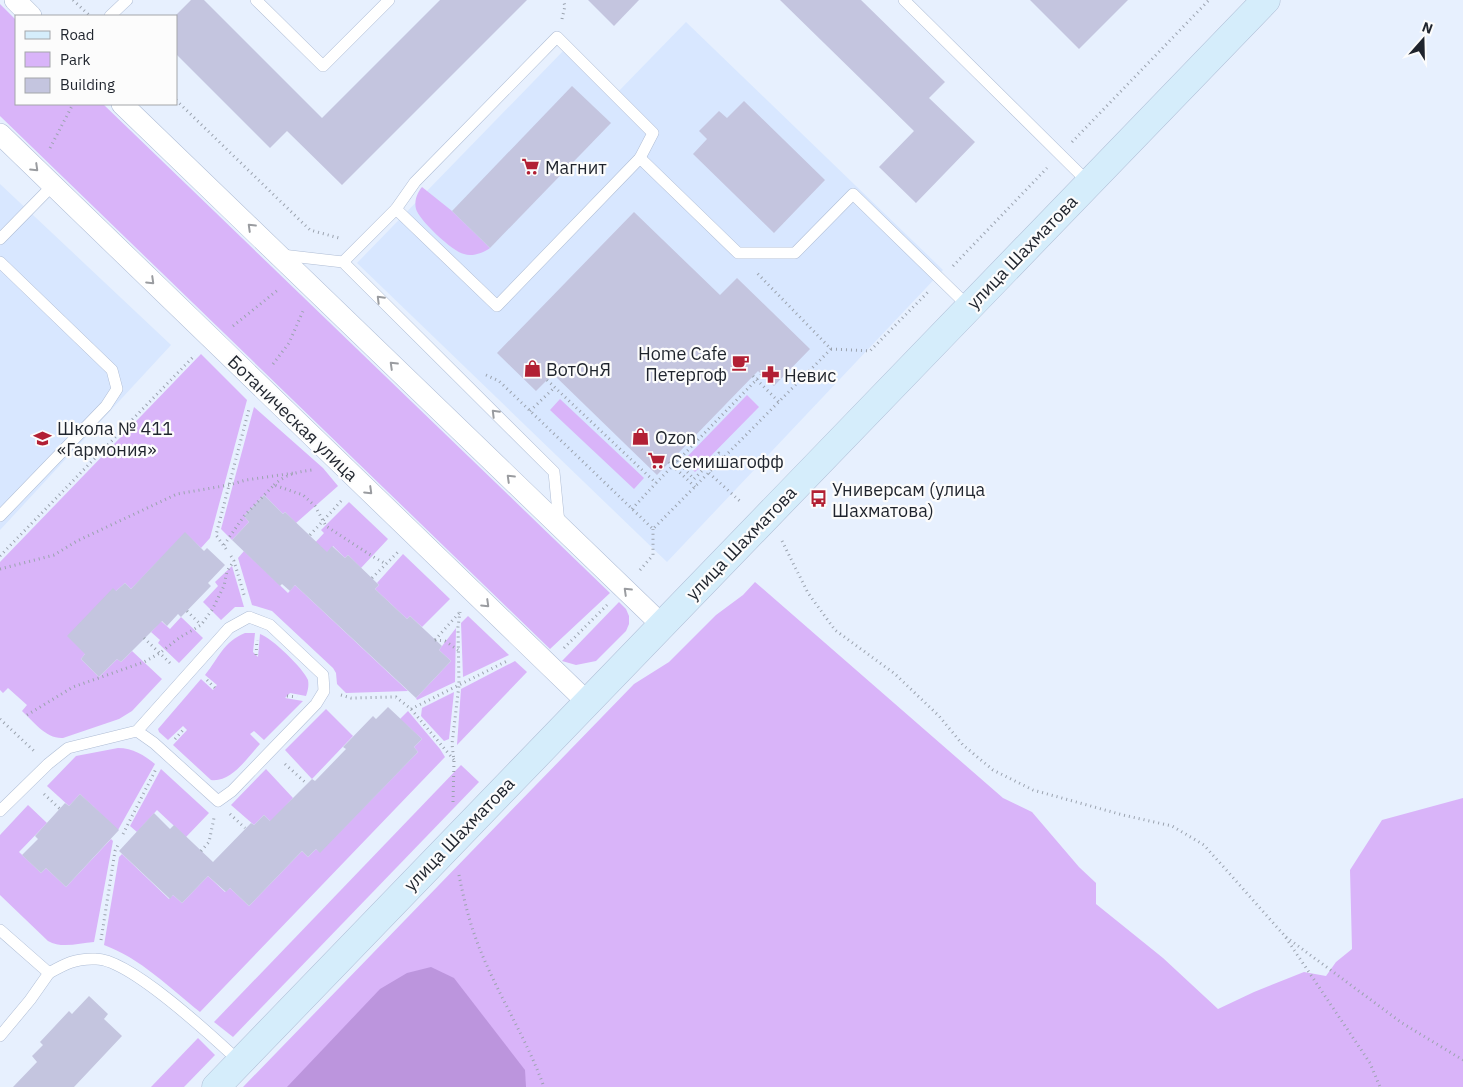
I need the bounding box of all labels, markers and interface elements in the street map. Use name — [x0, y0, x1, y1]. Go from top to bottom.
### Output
legend — [15, 15, 178, 105]
north arrow — [1398, 15, 1448, 65]
text: N — [1420, 18, 1435, 38]
text: Road — [60, 25, 95, 44]
text: Park — [60, 50, 90, 69]
text: Building — [60, 75, 115, 94]
place label: Магнит — [545, 156, 607, 179]
supermarket icon: Магнит — [521, 157, 541, 177]
one-way arrow — [29, 162, 38, 171]
street label: улица Шахматова — [962, 190, 1083, 314]
one-way arrow — [248, 224, 257, 233]
one-way arrow — [146, 275, 155, 284]
one-way arrow — [377, 295, 386, 304]
place label: Home Cafe Петергоф — [638, 342, 727, 386]
street label: Ботаническая улица — [223, 350, 363, 486]
cafe icon: Home Cafe Петергоф — [731, 353, 751, 373]
place label: ВотОнЯ — [546, 358, 611, 381]
shop icon: ВотОнЯ — [522, 359, 542, 379]
one-way arrow — [390, 362, 399, 371]
place label: Невис — [784, 364, 836, 387]
pharmacy icon: Невис — [760, 365, 780, 385]
one-way arrow — [492, 410, 501, 419]
place label: Школа № 411 «Гармония» — [57, 417, 173, 461]
place label: Ozon — [655, 426, 696, 449]
shop icon: Ozon — [631, 427, 651, 447]
school or university icon: Школа № 411 «Гармония» — [33, 428, 53, 448]
place label: Семишагофф — [671, 450, 784, 473]
supermarket icon: Семишагофф — [647, 451, 667, 471]
one-way arrow — [507, 475, 516, 484]
place label: Универсам (улица Шахматова) — [832, 478, 985, 522]
street label: улица Шахматова — [681, 481, 802, 605]
one-way arrow — [363, 485, 372, 494]
bus stop icon: Универсам (улица Шахматова) — [808, 489, 828, 509]
one-way arrow — [623, 588, 632, 597]
one-way arrow — [480, 598, 489, 607]
street label: улица Шахматова — [399, 772, 520, 896]

